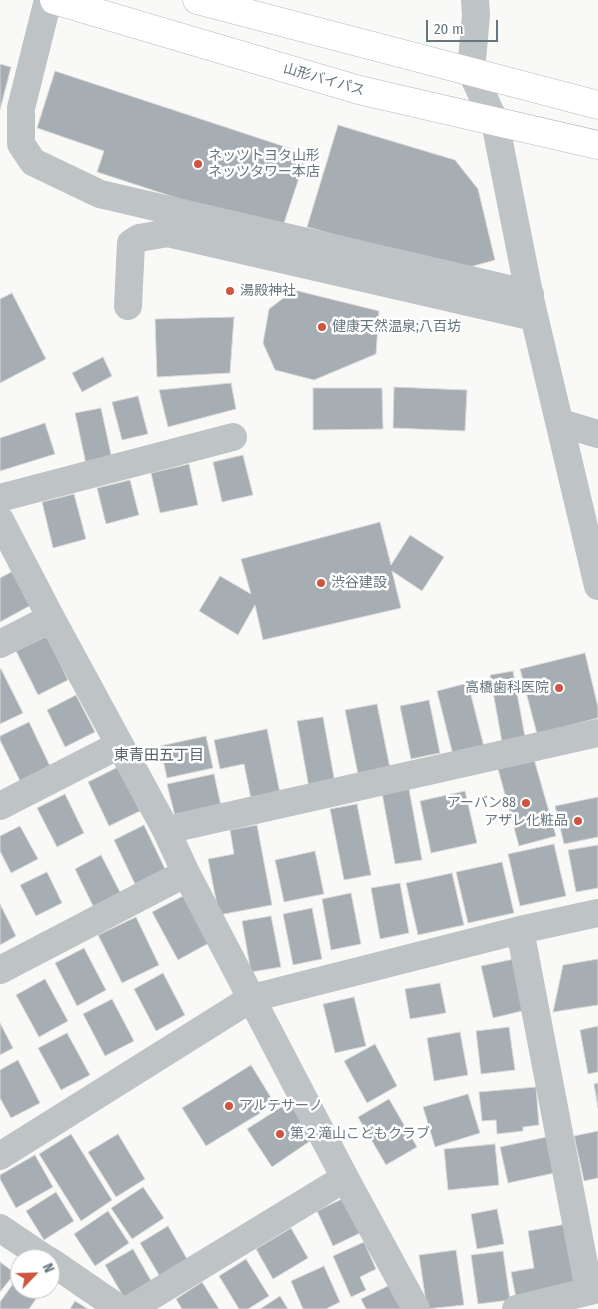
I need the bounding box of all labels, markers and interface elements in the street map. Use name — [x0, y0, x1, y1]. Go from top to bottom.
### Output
scale bar — [428, 10, 500, 42]
text: 20 m — [434, 20, 464, 38]
street label: 山形バイパス — [281, 60, 367, 100]
place label: ネッツトヨタ山形 ネッツタワー本店 — [208, 148, 320, 180]
marker: ネッツトヨタ山形 ネッツタワー本店 — [192, 158, 204, 170]
place label: 湯殿神社 — [240, 283, 296, 299]
marker: 湯殿神社 — [224, 285, 236, 297]
place label: 健康天然温泉;八百坊 — [332, 319, 461, 335]
marker: 健康天然温泉;八百坊 — [316, 321, 328, 333]
place label: 渋谷建設 — [331, 575, 387, 591]
marker: 渋谷建設 — [315, 577, 327, 589]
place label: 高橋歯科医院 — [465, 680, 549, 696]
marker: 高橋歯科医院 — [553, 682, 565, 694]
district label: 東青田五丁目 — [114, 747, 204, 765]
place label: アーバン88 — [447, 795, 516, 811]
marker: アーバン88 — [520, 797, 532, 809]
place label: アザレ化粧品 — [484, 813, 568, 829]
marker: アザレ化粧品 — [572, 815, 584, 827]
place label: アルテサーノ — [239, 1098, 323, 1114]
marker: アルテサーノ — [223, 1100, 235, 1112]
place label: 第２滝山こどもクラブ — [290, 1126, 430, 1142]
marker: 第２滝山こどもクラブ — [274, 1128, 286, 1140]
north arrow — [10, 1249, 60, 1299]
text: N — [39, 1261, 58, 1275]

